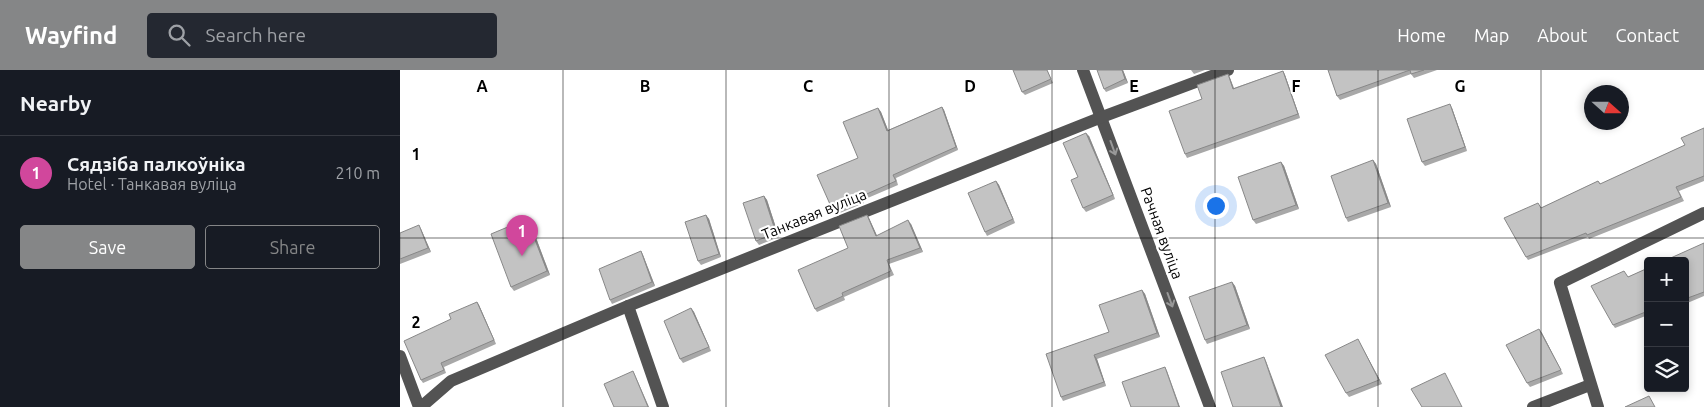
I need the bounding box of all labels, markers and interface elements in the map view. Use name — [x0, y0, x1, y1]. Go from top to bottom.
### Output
search box — [147, 13, 497, 58]
icon: search — [165, 21, 193, 49]
text: Wayfind — [25, 22, 117, 49]
text: Search here — [205, 24, 306, 46]
text: Home — [1397, 25, 1446, 45]
text: Map — [1474, 25, 1509, 45]
text: About — [1537, 25, 1587, 45]
text: Contact — [1615, 25, 1679, 45]
text: A — [476, 77, 488, 95]
text: B — [640, 77, 650, 95]
text: C — [803, 77, 813, 95]
text: D — [964, 77, 976, 95]
text: E — [1129, 77, 1139, 95]
text: F — [1292, 77, 1301, 95]
text: G — [1454, 77, 1466, 95]
north arrow — [1584, 85, 1629, 130]
text: Nearby — [20, 91, 91, 115]
one-way arrow — [1109, 140, 1118, 155]
text: 1 — [411, 145, 421, 163]
text: Сядзіба палкоўніка — [67, 153, 246, 175]
text: 1 — [31, 164, 41, 182]
text: 210 m — [335, 164, 380, 182]
text: Hotel · Танкавая вуліца — [67, 175, 237, 193]
street label: Танкавая вуліца — [759, 185, 869, 243]
street label: Рачная вуліца — [1138, 185, 1186, 281]
your location — [1203, 193, 1229, 219]
pin: 1 — [506, 215, 538, 256]
button: Save — [20, 225, 195, 269]
button: Share — [205, 225, 380, 269]
map controls — [1644, 257, 1689, 392]
button: + — [1644, 257, 1689, 302]
one-way arrow — [1166, 292, 1175, 307]
button: − — [1644, 302, 1689, 347]
text: 2 — [411, 313, 421, 331]
button: layers — [1644, 347, 1689, 392]

